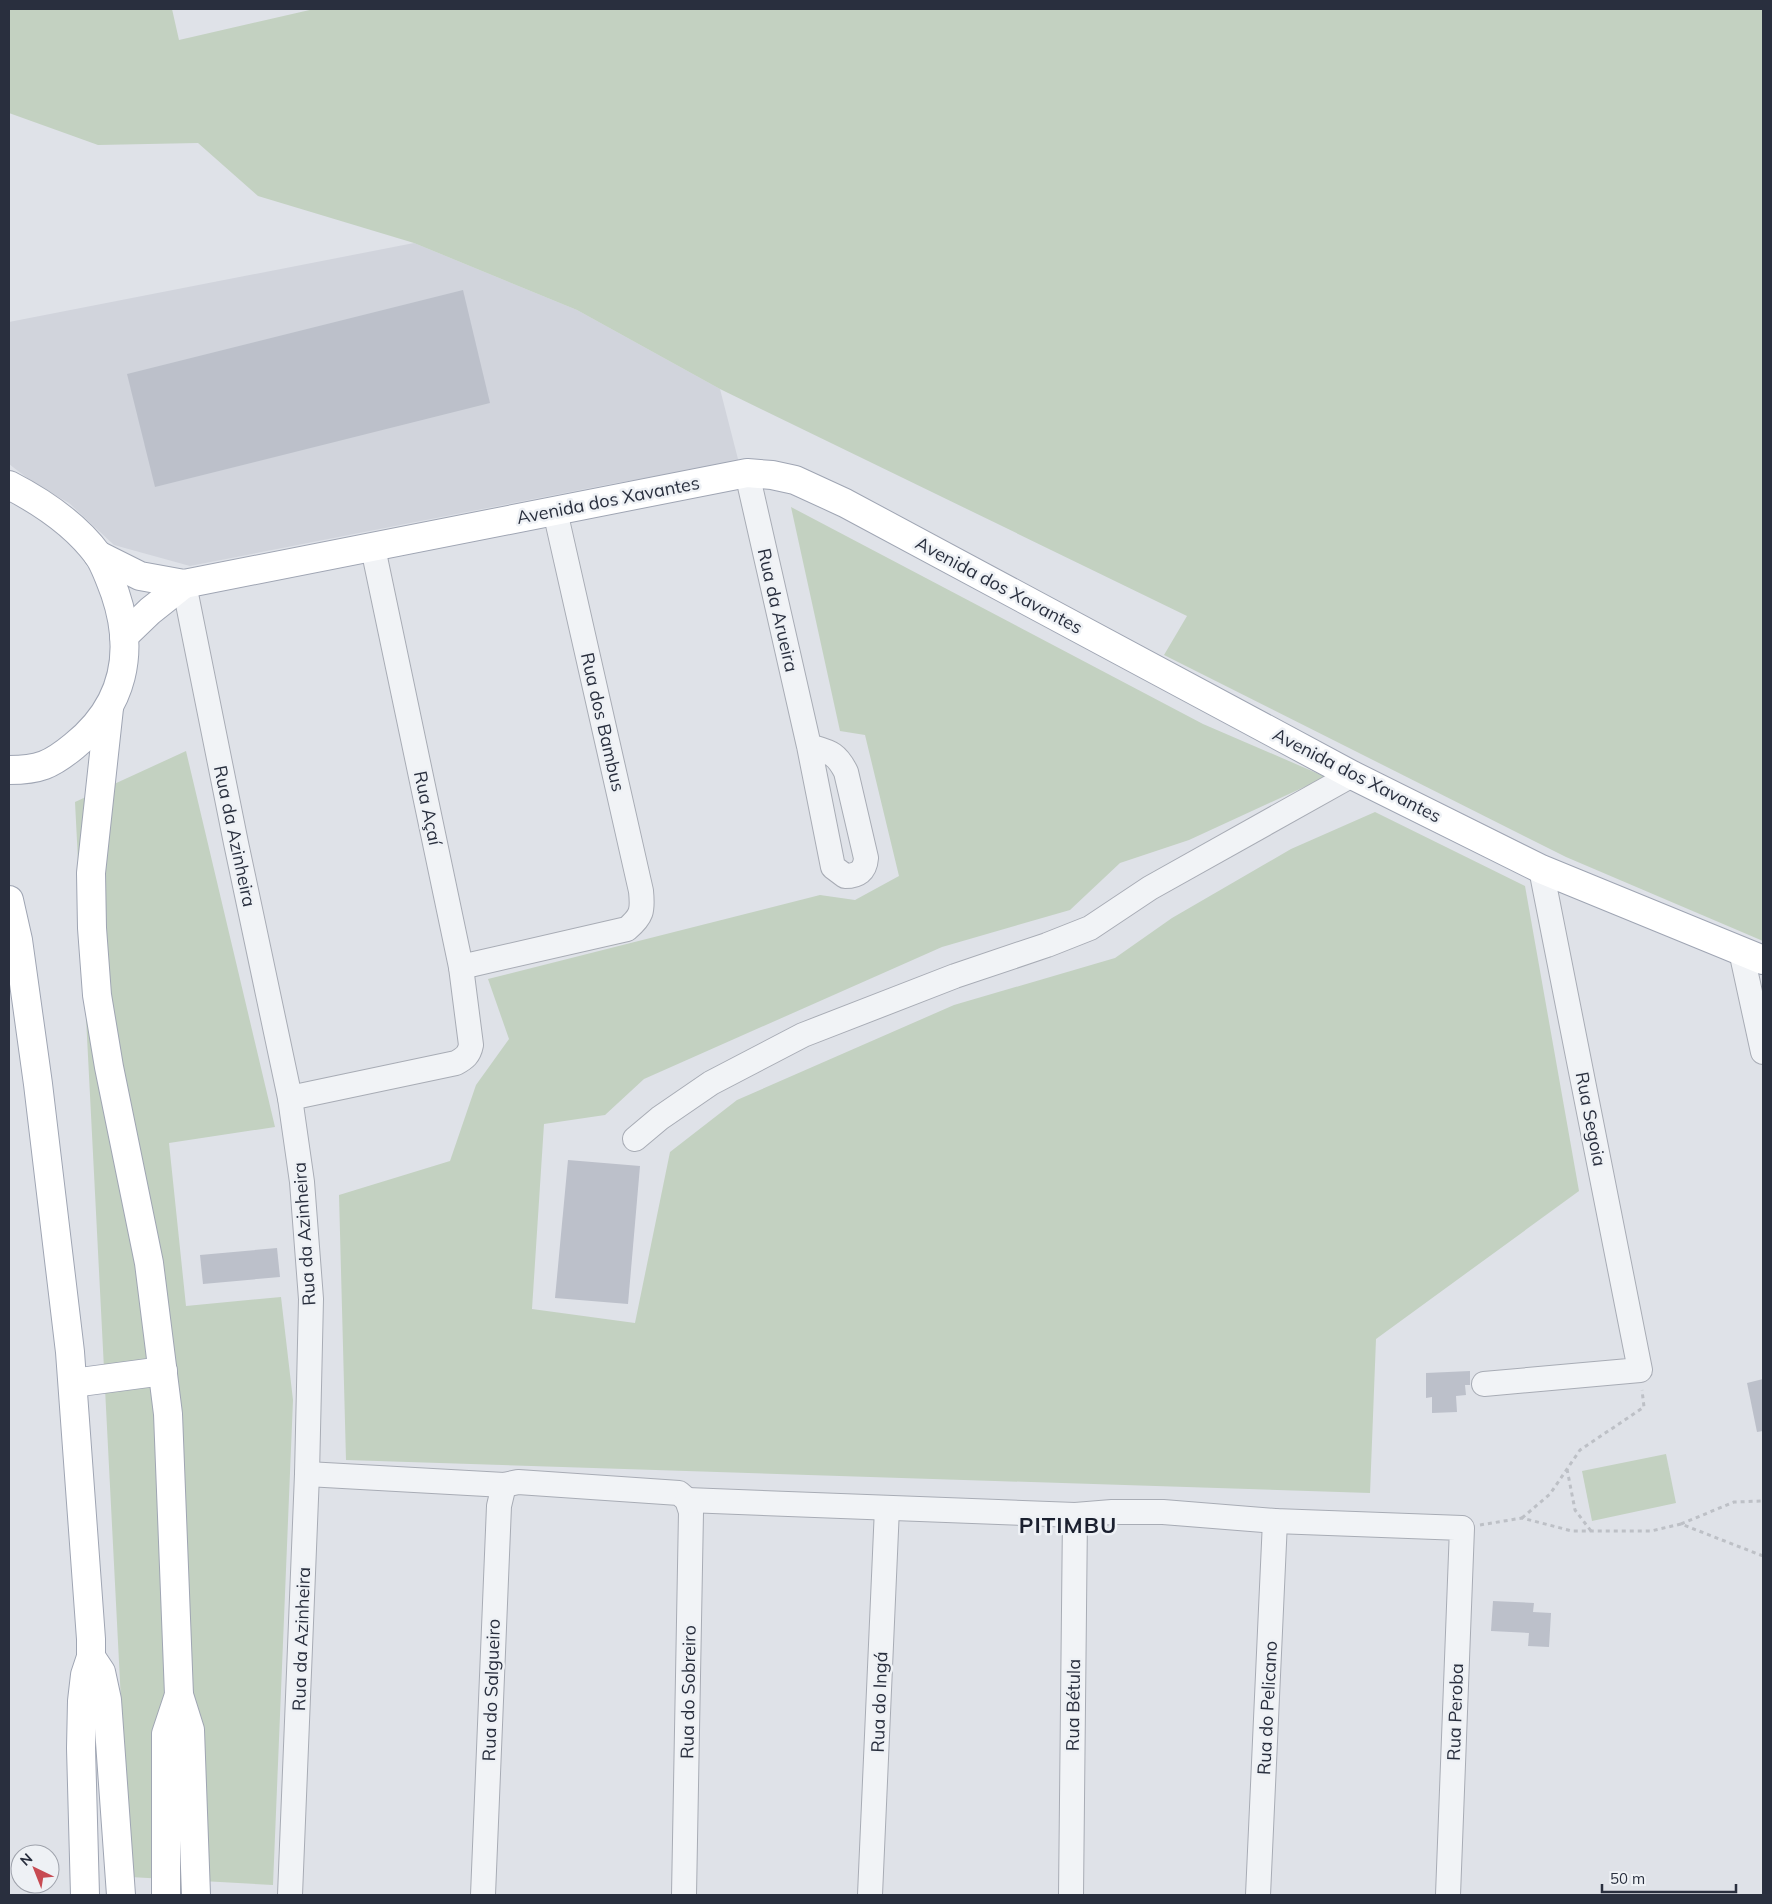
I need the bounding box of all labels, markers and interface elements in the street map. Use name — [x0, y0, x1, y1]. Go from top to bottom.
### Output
street label: Avenida dos Xavantes — [515, 471, 702, 529]
street label: Avenida dos Xavantes — [912, 531, 1087, 639]
street label: Rua da Arueira — [753, 546, 803, 674]
street label: Rua dos Bambus — [576, 650, 630, 794]
street label: Avenida dos Xavantes — [1269, 723, 1445, 827]
street label: Rua da Azinheira — [209, 763, 261, 909]
street label: Rua Açaí — [409, 769, 447, 849]
street label: Rua Segoia — [1571, 1070, 1611, 1168]
street label: Rua da Azinheira — [288, 1161, 320, 1307]
district label: PITIMBU — [1019, 1511, 1117, 1539]
street label: Rua da Azinheira — [287, 1567, 315, 1711]
street label: Rua do Salgueiro — [477, 1618, 505, 1762]
street label: Rua do Sobreiro — [675, 1625, 701, 1759]
street label: Rua do Pelicano — [1252, 1640, 1282, 1776]
street label: Rua do Ingá — [866, 1651, 892, 1753]
street label: Rua Bétula — [1061, 1659, 1085, 1751]
street label: Rua Peroba — [1442, 1663, 1468, 1761]
north arrow — [10, 1844, 60, 1894]
text: N — [16, 1849, 36, 1870]
scale bar — [1602, 1862, 1736, 1894]
text: 50 m — [1610, 1869, 1645, 1888]

